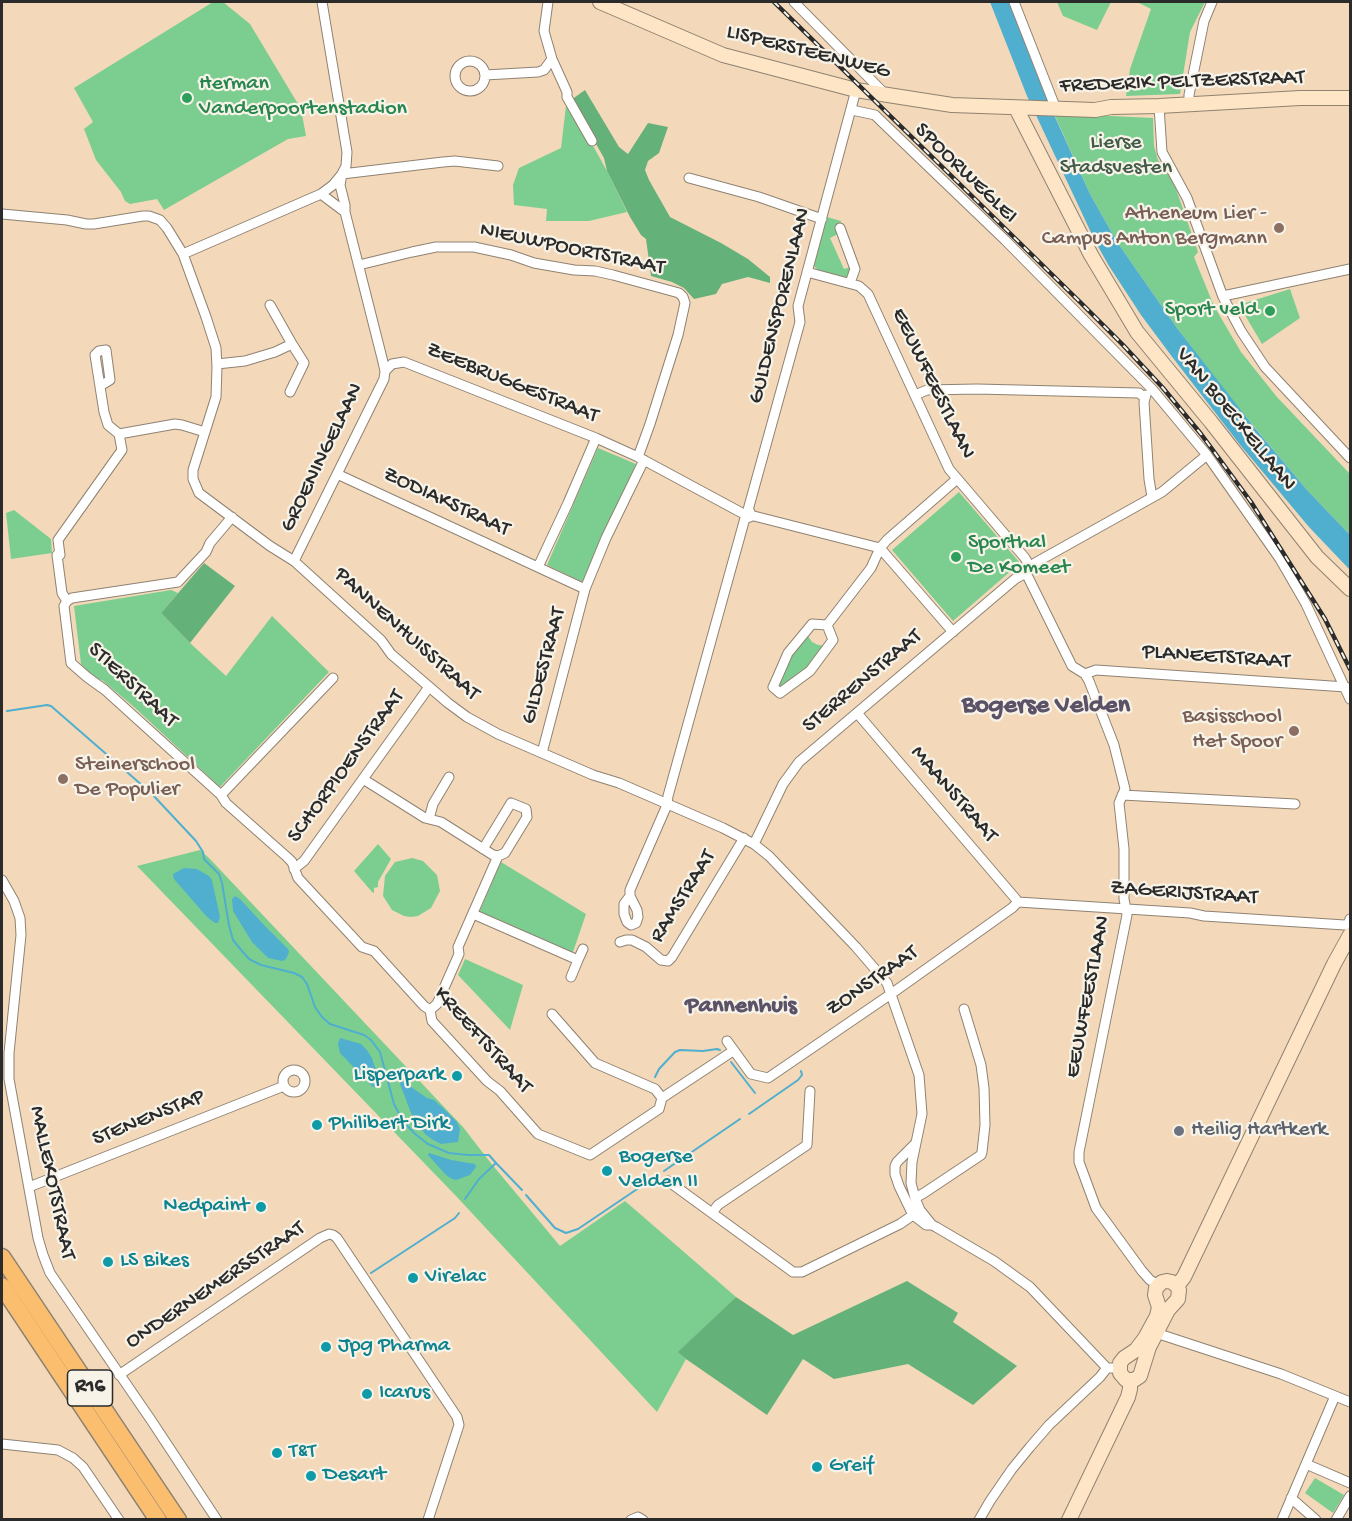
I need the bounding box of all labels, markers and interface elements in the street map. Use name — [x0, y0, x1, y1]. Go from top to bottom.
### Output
street label: LISPERSTEENWEG — [723, 20, 893, 86]
street label: FREDERIK PELTZERSTRAAT — [1059, 66, 1305, 100]
place label: Herman Vanderpoortenstadion — [199, 72, 407, 124]
marker: Herman Vanderpoortenstadion — [180, 91, 194, 105]
street label: SPOORWEGLEI — [908, 118, 1022, 230]
park label: Lierse Stadsvesten — [1060, 131, 1172, 182]
place label: Atheneum Lier - Campus Anton Bergmann — [1042, 202, 1267, 254]
street label: GULDENSPORENLAAN — [744, 205, 818, 407]
street label: NIEUWPOORTSTRAAT — [477, 218, 667, 282]
marker: Atheneum Lier - Campus Anton Bergmann — [1272, 221, 1286, 235]
place label: Sport veld — [1165, 298, 1258, 324]
street label: EEUWFEESTLAAN — [884, 304, 980, 464]
marker: Sport veld — [1263, 304, 1277, 318]
street label: ZEEBRUGGESTRAAT — [422, 337, 602, 431]
street label: VAN BOECKELLAAN — [1169, 343, 1301, 497]
street label: GROENINGELAAN — [276, 379, 370, 537]
street label: ZODIAKSTRAAT — [378, 462, 514, 544]
place label: Sporthal De Komeet — [968, 531, 1070, 582]
marker: Sporthal De Komeet — [949, 550, 963, 564]
street label: PANNENHUISSTRAAT — [328, 563, 484, 707]
street label: GILDESTRAAT — [517, 605, 573, 727]
street label: STERRENSTRAAT — [798, 624, 928, 740]
street label: STIERSTRAAT — [81, 638, 183, 734]
street label: PLANEETSTRAAT — [1141, 640, 1291, 676]
street label: SCHORPIOENSTRAAT — [283, 685, 411, 849]
district label: Bogerse Velden — [962, 691, 1130, 723]
place label: Basisschool Het Spoor — [1182, 705, 1282, 756]
marker: Basisschool Het Spoor — [1287, 724, 1301, 738]
street label: MAANSTRAAT — [904, 741, 1002, 849]
place label: Steinerschool De Populier — [75, 753, 195, 804]
marker: Steinerschool De Populier — [56, 772, 70, 786]
street label: RAMSTRAAT — [645, 846, 723, 948]
street label: ZAGERIJSTRAAT — [1109, 876, 1259, 912]
street label: EEUWFEESTLAAN — [1060, 914, 1118, 1080]
street label: ZONSTRAAT — [822, 941, 924, 1023]
street label: KREEFTSTRAAT — [427, 982, 537, 1100]
district label: Pannenhuis — [685, 993, 797, 1021]
place label: Lisperpark — [353, 1063, 445, 1089]
marker: Lisperpark — [450, 1069, 464, 1083]
street label: STENENSTAP — [89, 1085, 209, 1153]
street label: MALLEKOTSTRAAT — [22, 1104, 80, 1262]
place label: Philibert Dirk — [329, 1112, 449, 1138]
marker: Philibert Dirk — [310, 1118, 324, 1132]
place label: Heilig Hartkerk — [1191, 1118, 1327, 1144]
marker: Heilig Hartkerk — [1172, 1124, 1186, 1138]
place label: Bogerse Velden II — [619, 1145, 698, 1196]
marker: Bogerse Velden II — [600, 1164, 614, 1178]
place label: Nedpaint — [163, 1194, 249, 1220]
marker: Nedpaint — [254, 1200, 268, 1214]
street label: ONDERNEMERSSTRAAT — [121, 1216, 311, 1356]
place label: LS Bikes — [120, 1249, 189, 1275]
marker: LS Bikes — [101, 1255, 115, 1269]
place label: Virelac — [425, 1265, 486, 1291]
marker: Virelac — [406, 1271, 420, 1285]
place label: Jpg Pharma — [338, 1334, 450, 1360]
marker: Jpg Pharma — [319, 1340, 333, 1354]
road number: R16 — [68, 1370, 112, 1406]
place label: Icarus — [379, 1381, 430, 1407]
marker: Icarus — [360, 1387, 374, 1401]
place label: T&T — [289, 1440, 316, 1466]
marker: T&T — [270, 1446, 284, 1460]
place label: Greif — [829, 1454, 874, 1480]
marker: Greif — [810, 1460, 824, 1474]
place label: Desart — [323, 1463, 386, 1489]
marker: Desart — [304, 1469, 318, 1483]

